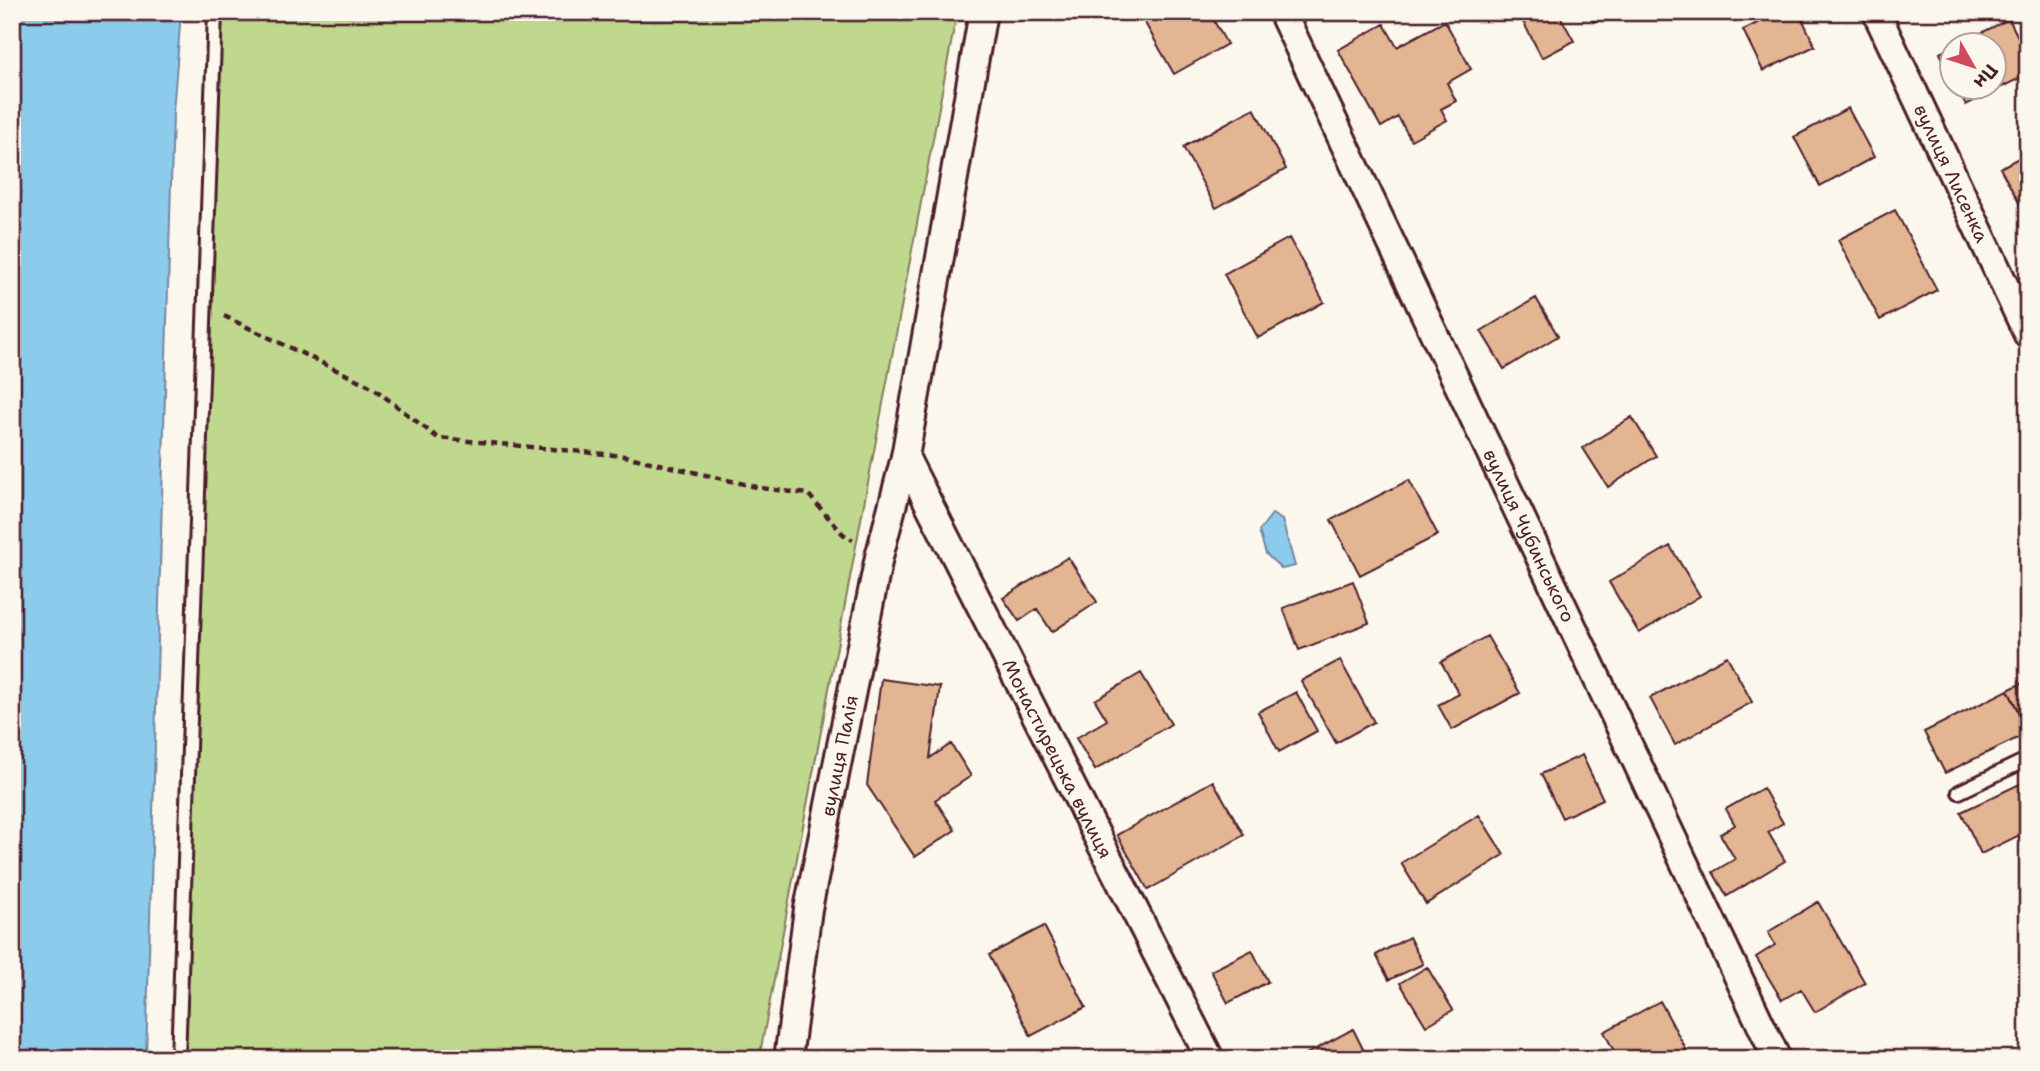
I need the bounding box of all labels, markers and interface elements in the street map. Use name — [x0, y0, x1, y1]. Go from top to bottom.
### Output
north arrow — [1938, 32, 2008, 102]
text: Пн — [1968, 59, 2003, 94]
street label: вулиця Лисенка — [1908, 100, 1995, 247]
street label: вулиця Чубинського — [1477, 445, 1581, 626]
street label: Монастирецька вулиця — [996, 655, 1118, 863]
street label: вулиця Палія — [815, 693, 864, 818]

